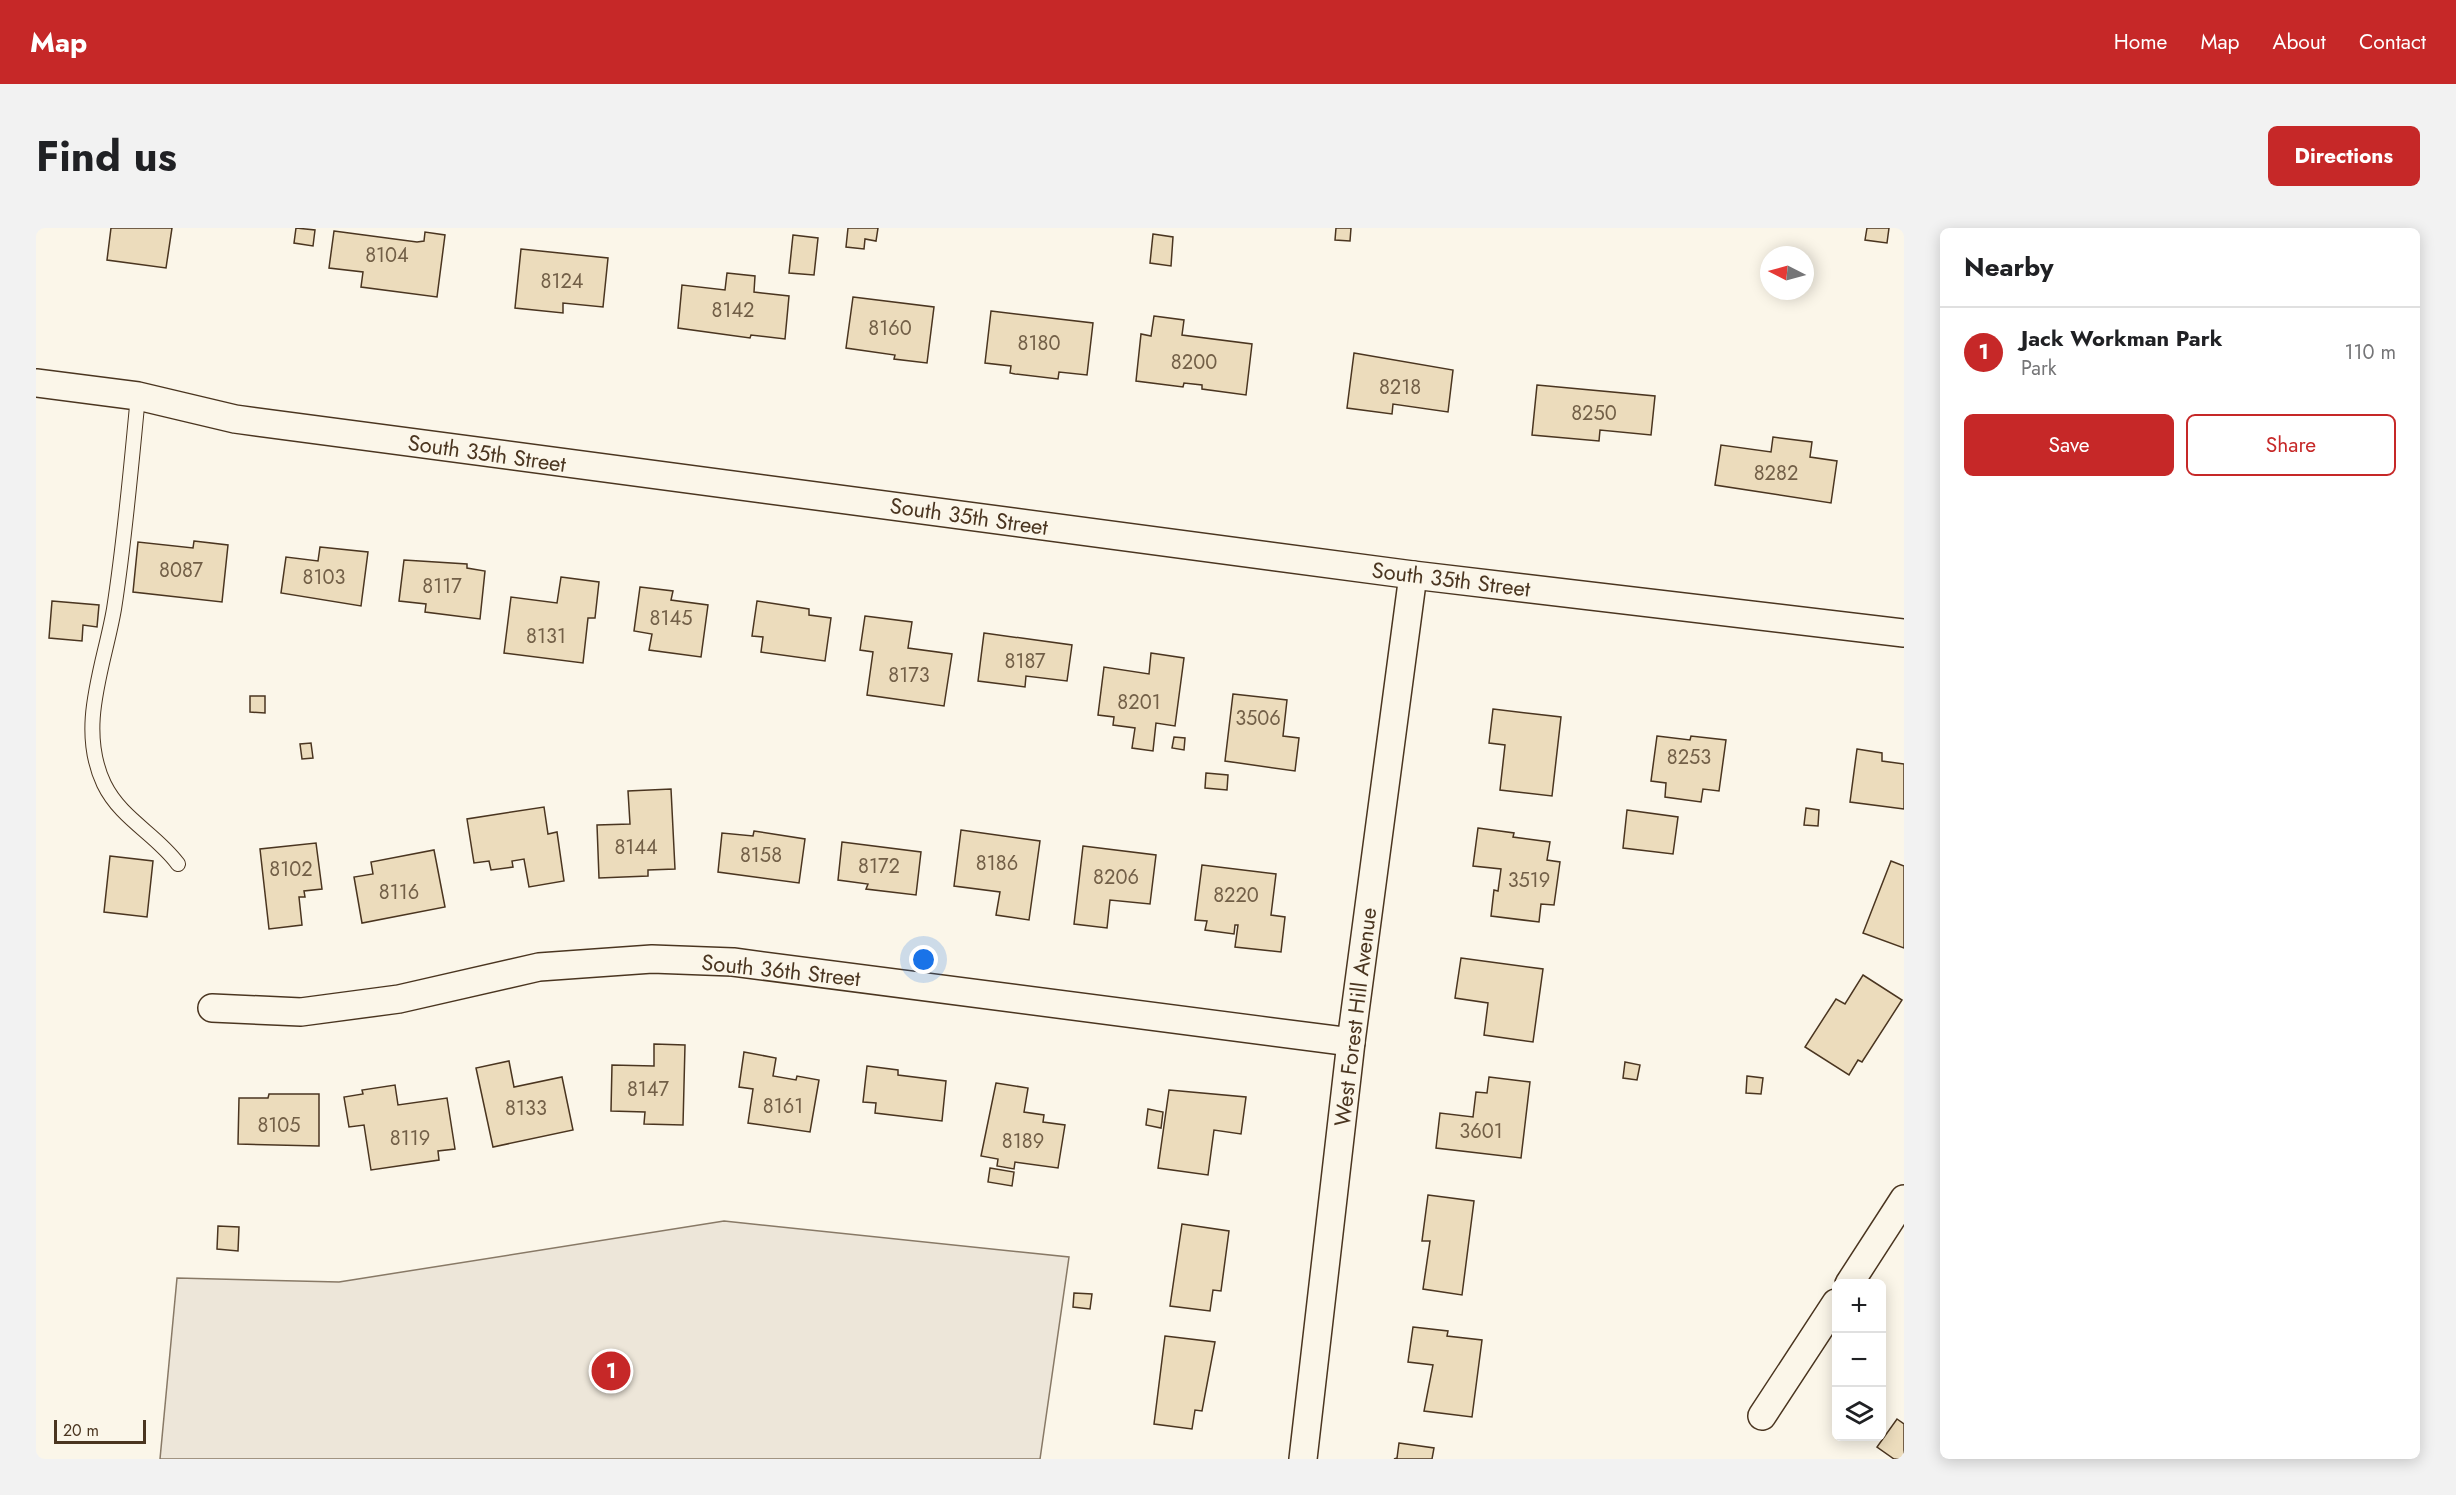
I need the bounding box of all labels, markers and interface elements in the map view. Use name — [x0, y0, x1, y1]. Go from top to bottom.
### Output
text: Map — [30, 22, 87, 63]
text: Home — [2114, 27, 2167, 57]
text: Map — [2200, 27, 2240, 57]
text: About — [2273, 27, 2326, 57]
text: Contact — [2359, 27, 2426, 57]
text: Find us — [36, 126, 177, 187]
button: Directions — [2268, 126, 2420, 186]
house number: 8104 — [365, 241, 409, 270]
north arrow — [1760, 246, 1814, 300]
text: Nearby — [1964, 248, 2053, 286]
house number: 8124 — [541, 267, 584, 296]
house number: 8142 — [712, 296, 754, 325]
house number: 8160 — [868, 314, 912, 343]
text: Jack Workman Park — [2021, 322, 2222, 354]
house number: 8180 — [1018, 329, 1060, 358]
text: 1 — [1978, 338, 1989, 367]
text: 110 m — [2344, 338, 2396, 367]
house number: 8200 — [1171, 348, 1217, 377]
text: Park — [2021, 354, 2057, 383]
house number: 8218 — [1379, 373, 1421, 402]
house number: 8250 — [1571, 399, 1617, 428]
button: Save — [1964, 414, 2174, 476]
button: Share — [2186, 414, 2396, 476]
street label: South 35th Street — [406, 426, 569, 480]
house number: 8282 — [1754, 459, 1798, 488]
street label: South 35th Street — [888, 489, 1051, 543]
street label: South 35th Street — [1370, 553, 1533, 605]
house number: 8087 — [159, 556, 204, 585]
house number: 8103 — [303, 563, 345, 592]
house number: 8117 — [422, 572, 462, 601]
house number: 8145 — [650, 604, 692, 633]
house number: 8131 — [526, 622, 566, 651]
house number: 8187 — [1004, 647, 1046, 676]
house number: 8173 — [888, 661, 930, 690]
house number: 8201 — [1117, 688, 1161, 717]
house number: 3506 — [1235, 704, 1281, 733]
house number: 8253 — [1667, 743, 1711, 772]
house number: 8144 — [614, 833, 658, 862]
house number: 8158 — [740, 841, 782, 870]
house number: 8186 — [976, 849, 1018, 878]
house number: 8172 — [858, 852, 900, 881]
house number: 8102 — [269, 855, 313, 884]
house number: 8206 — [1093, 863, 1139, 892]
house number: 3519 — [1508, 866, 1550, 895]
house number: 8116 — [379, 878, 419, 907]
house number: 8220 — [1213, 881, 1259, 910]
street label: West Forest Hill Avenue — [1326, 906, 1384, 1128]
your location — [909, 945, 938, 974]
street label: South 36th Street — [700, 946, 863, 994]
house number: 8147 — [627, 1075, 670, 1104]
house number: 8161 — [763, 1092, 803, 1121]
house number: 8133 — [505, 1094, 547, 1123]
house number: 8105 — [257, 1111, 301, 1140]
house number: 3601 — [1459, 1117, 1503, 1146]
house number: 8119 — [390, 1124, 430, 1153]
house number: 8189 — [1002, 1127, 1044, 1156]
map controls — [1832, 1279, 1886, 1441]
button: + — [1832, 1279, 1886, 1333]
button: − — [1832, 1333, 1886, 1387]
pin: 1 — [592, 1348, 630, 1394]
button: layers — [1832, 1387, 1886, 1441]
scale bar — [54, 1417, 146, 1444]
text: 20 m — [63, 1419, 99, 1442]

